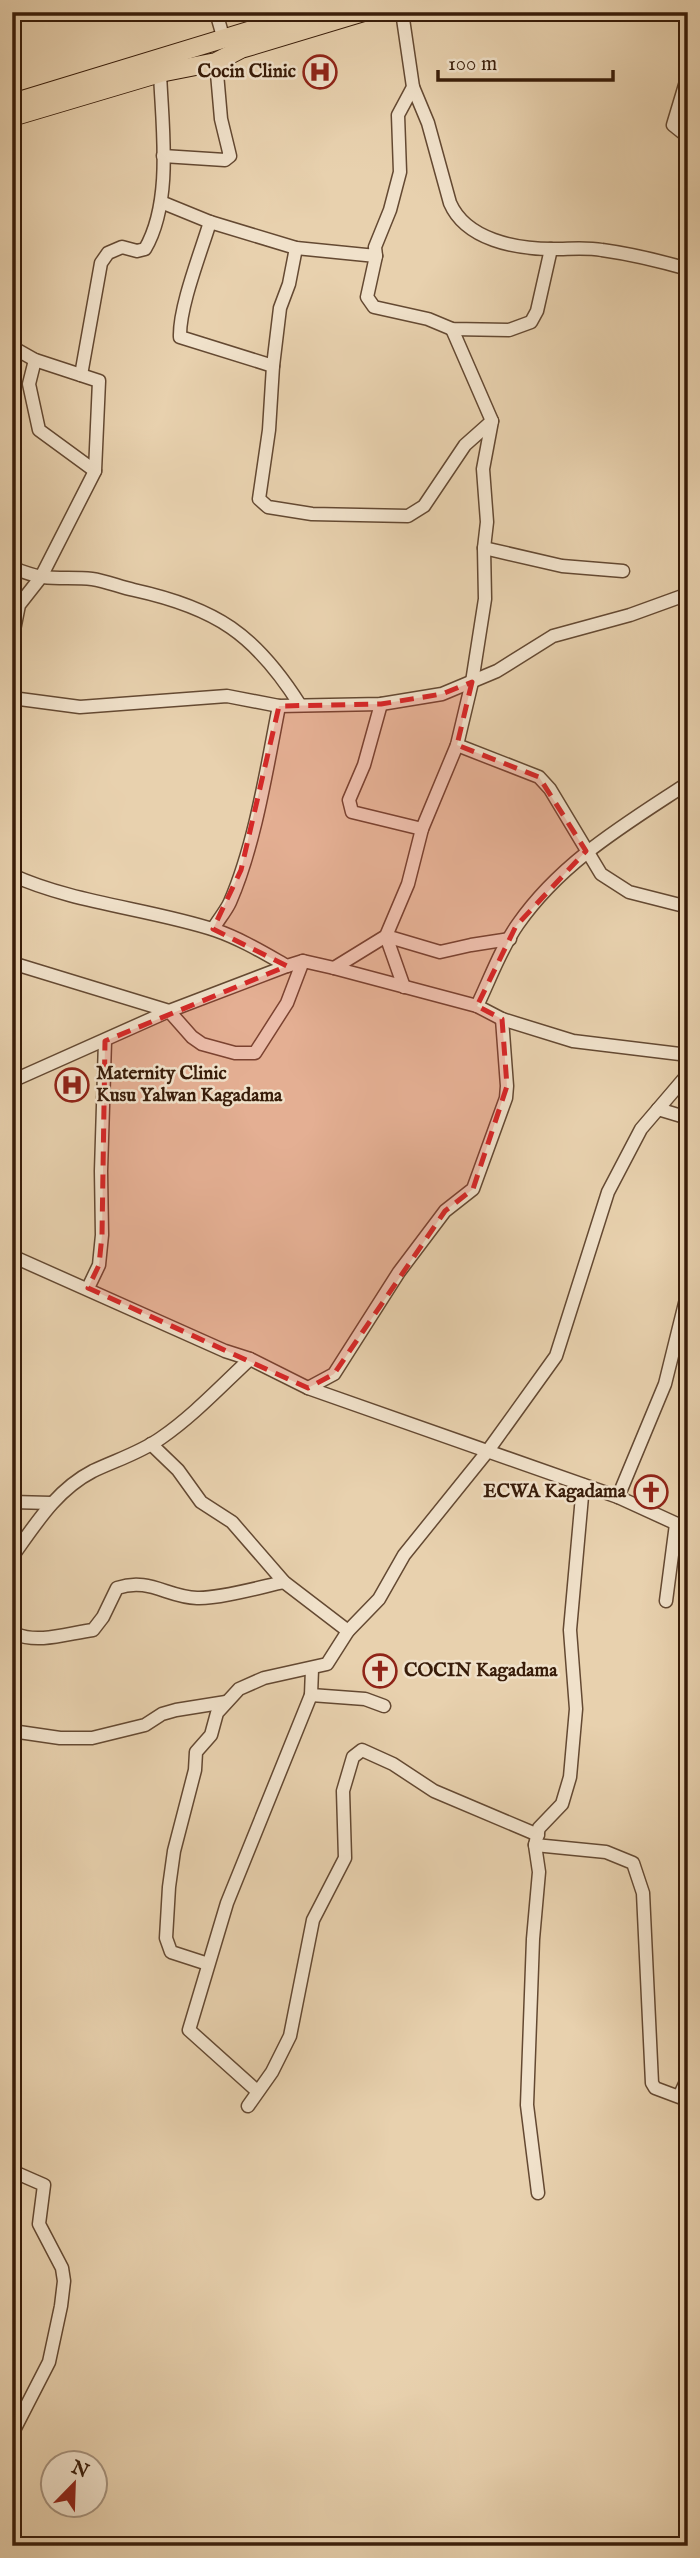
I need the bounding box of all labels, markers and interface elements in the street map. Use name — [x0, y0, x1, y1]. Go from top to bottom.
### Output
scale bar — [438, 38, 612, 82]
text: 100 m — [448, 51, 497, 78]
hospital icon: Cocin Clinic — [301, 53, 339, 91]
place label: Cocin Clinic — [198, 60, 296, 84]
place label: Maternity Clinic Kusu Yalwan Kagadama — [96, 1062, 283, 1108]
hospital icon: Maternity Clinic Kusu Yalwan Kagadama — [53, 1066, 91, 1104]
church icon: ECWA Kagadama — [632, 1473, 670, 1511]
place label: ECWA Kagadama — [483, 1480, 627, 1504]
church icon: COCIN Kagadama — [361, 1652, 399, 1690]
place label: COCIN Kagadama — [404, 1659, 558, 1683]
north arrow — [38, 2450, 108, 2520]
text: N — [67, 2456, 93, 2485]

